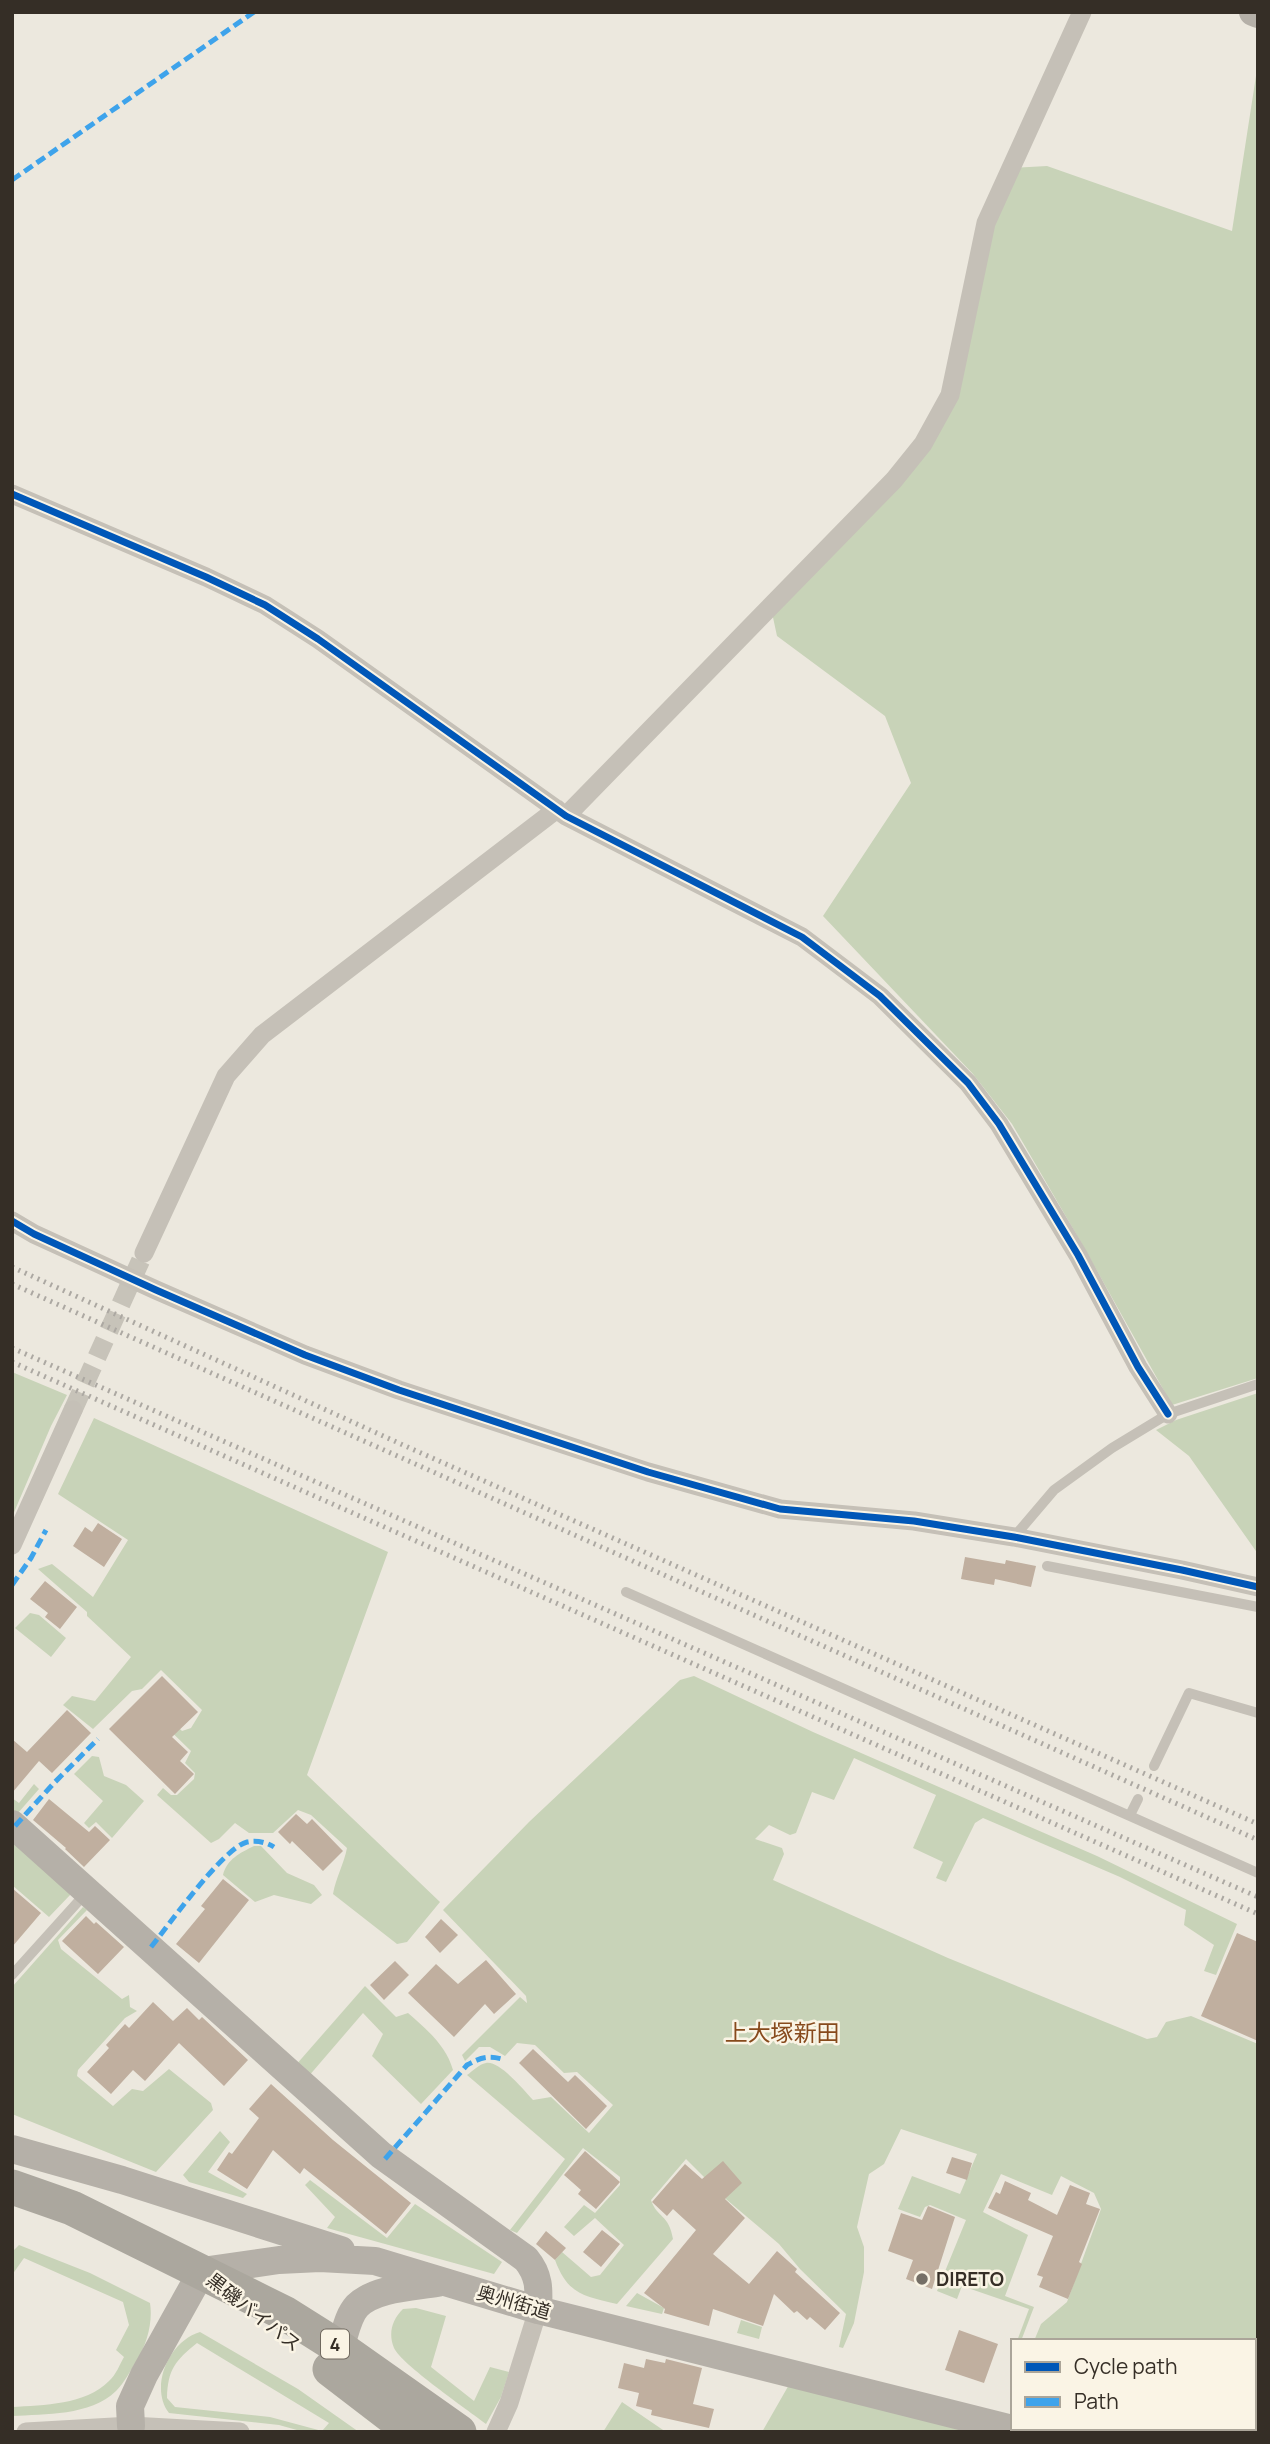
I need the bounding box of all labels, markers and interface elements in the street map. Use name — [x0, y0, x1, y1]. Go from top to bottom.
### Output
district label: 上大塚新田 — [725, 2016, 840, 2048]
place label: DIRETO — [936, 2266, 1004, 2292]
street label: 黒磯バイパス — [201, 2267, 307, 2357]
marker: DIRETO — [914, 2271, 930, 2287]
street label: 奥州街道 — [474, 2279, 554, 2325]
road number: 4 — [321, 2330, 349, 2358]
legend — [1011, 2339, 1256, 2430]
text: Cycle path — [1074, 2352, 1177, 2380]
text: Path — [1074, 2387, 1119, 2415]

